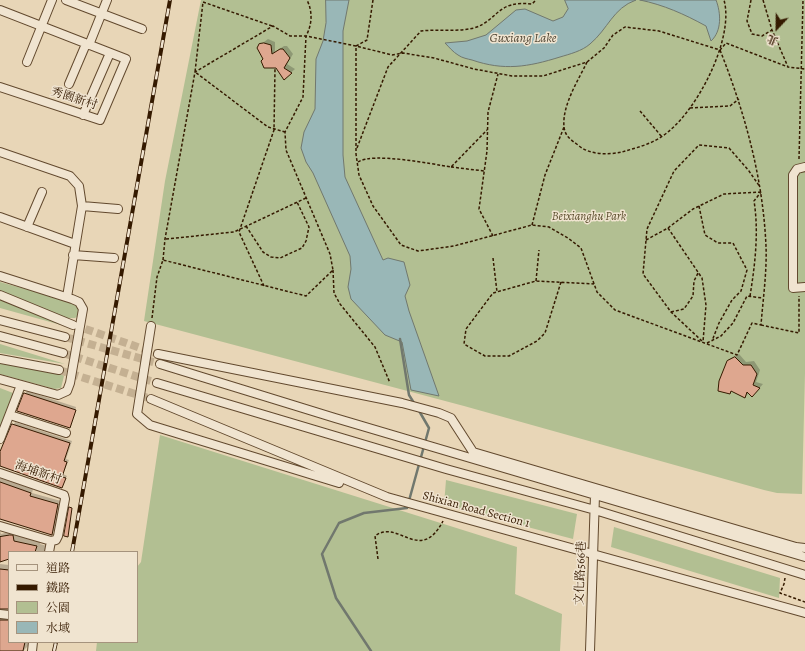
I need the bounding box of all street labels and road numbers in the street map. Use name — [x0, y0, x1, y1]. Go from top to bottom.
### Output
street label: 秀園新村 — [49, 85, 99, 113]
street label: 海埔新村 — [13, 458, 63, 488]
street label: Shixian Road Section 1 — [421, 489, 531, 531]
street label: 文化路566巷 — [573, 541, 589, 605]

